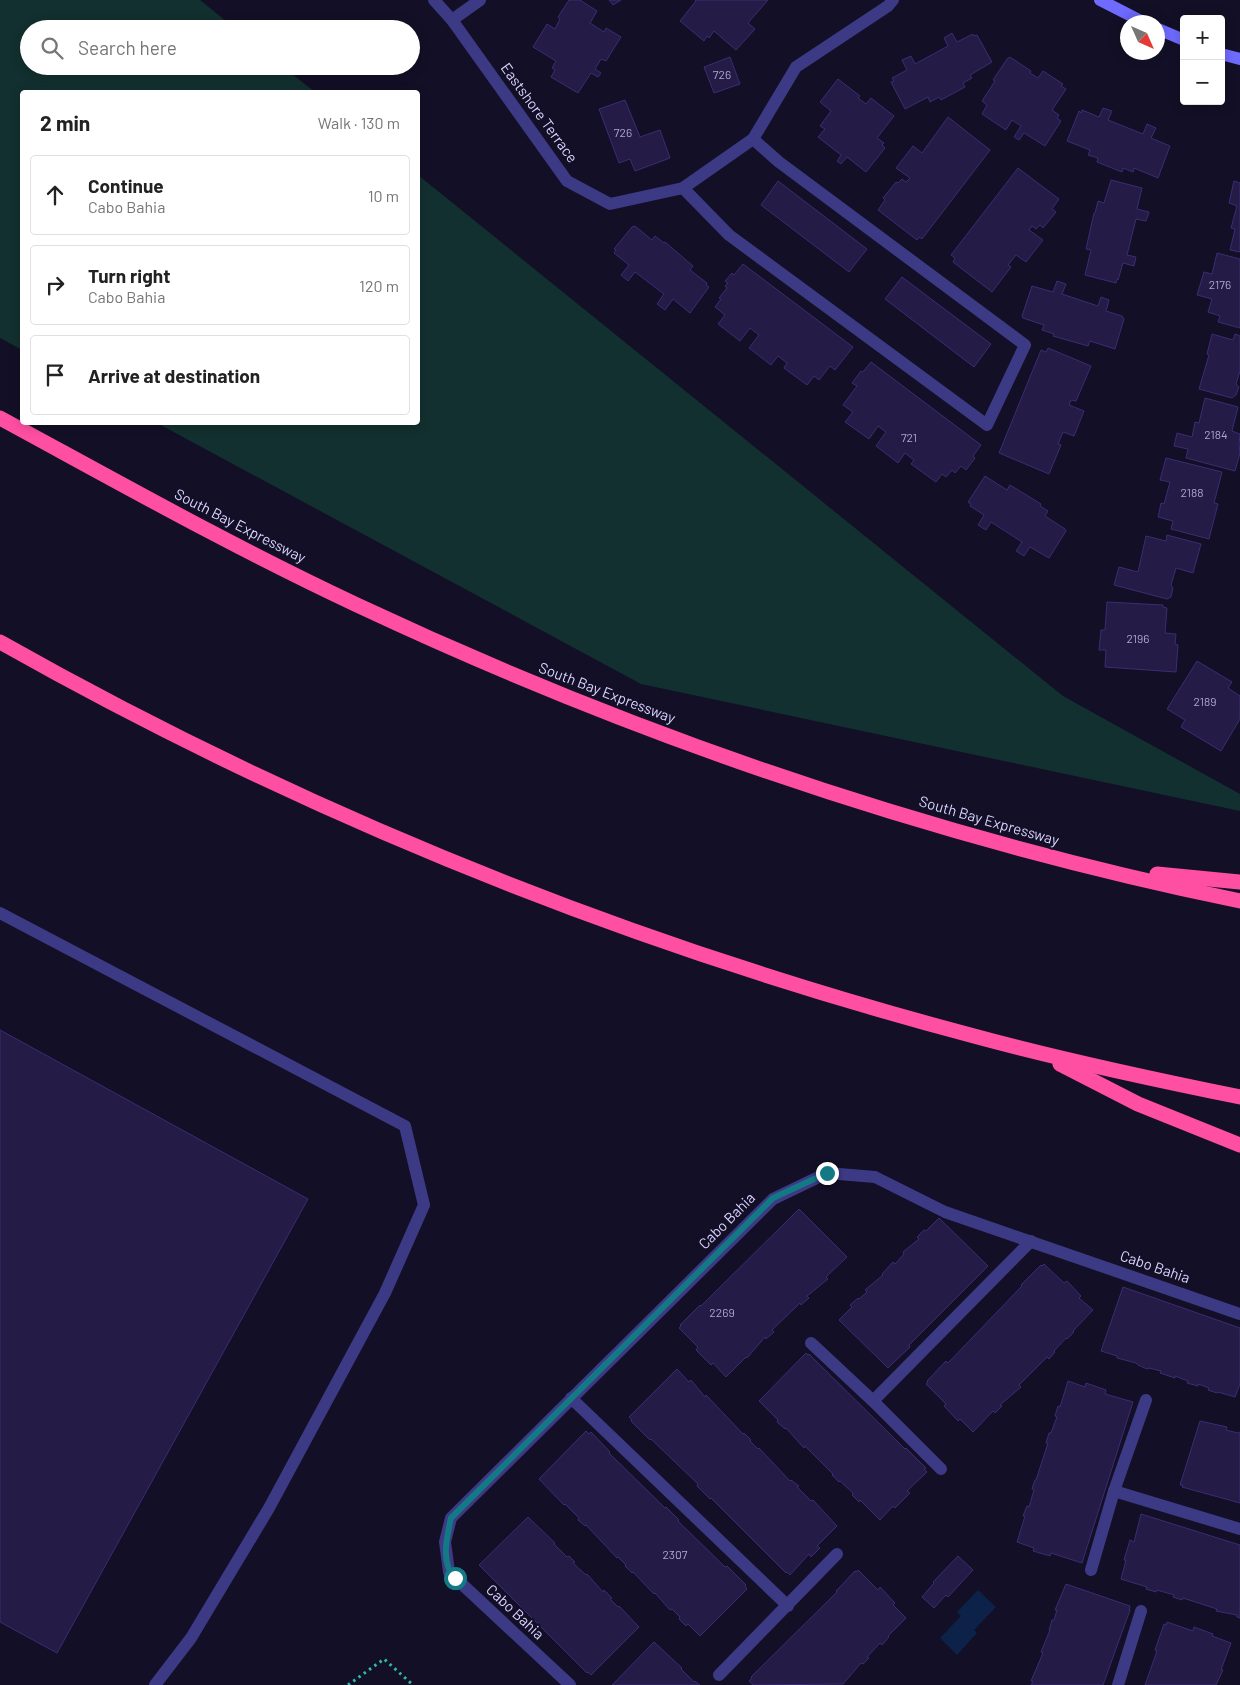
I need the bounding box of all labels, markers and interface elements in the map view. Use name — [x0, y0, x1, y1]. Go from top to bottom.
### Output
north arrow — [1120, 15, 1165, 60]
map controls — [1180, 15, 1225, 105]
button: + — [1180, 15, 1225, 60]
search box — [20, 20, 420, 75]
icon: search — [38, 34, 66, 62]
text: Search here — [78, 36, 177, 59]
street label: Eastshore Terrace — [498, 59, 582, 166]
button: − — [1180, 60, 1225, 105]
house number: 726 — [713, 67, 731, 81]
text: 2 min — [40, 110, 90, 135]
text: Walk · 130 m — [318, 113, 400, 132]
house number: 726 — [614, 125, 632, 139]
text: Continue — [88, 174, 164, 197]
icon: ahead — [41, 181, 69, 209]
text: 10 m — [368, 186, 399, 205]
text: Cabo Bahia — [88, 197, 165, 216]
text: Turn right — [88, 264, 170, 287]
icon: right — [41, 271, 69, 299]
text: 120 m — [359, 276, 399, 295]
house number: 2176 — [1209, 277, 1231, 291]
text: Cabo Bahia — [88, 287, 165, 306]
icon: arrive — [41, 361, 69, 389]
text: Arrive at destination — [88, 364, 260, 387]
house number: 2184 — [1204, 427, 1228, 441]
house number: 721 — [901, 430, 917, 444]
street label: South Bay Expressway — [172, 484, 309, 566]
house number: 2188 — [1181, 485, 1203, 499]
house number: 2196 — [1127, 631, 1149, 645]
street label: South Bay Expressway — [536, 658, 678, 726]
house number: 2189 — [1194, 694, 1216, 708]
street label: South Bay Expressway — [917, 791, 1062, 849]
route end — [816, 1162, 839, 1185]
street label: Cabo Bahia — [694, 1188, 758, 1252]
street label: Cabo Bahia — [1118, 1246, 1193, 1286]
house number: 2269 — [709, 1305, 735, 1319]
house number: 2307 — [663, 1547, 688, 1561]
route start — [444, 1567, 467, 1590]
street label: Cabo Bahia — [483, 1580, 548, 1643]

